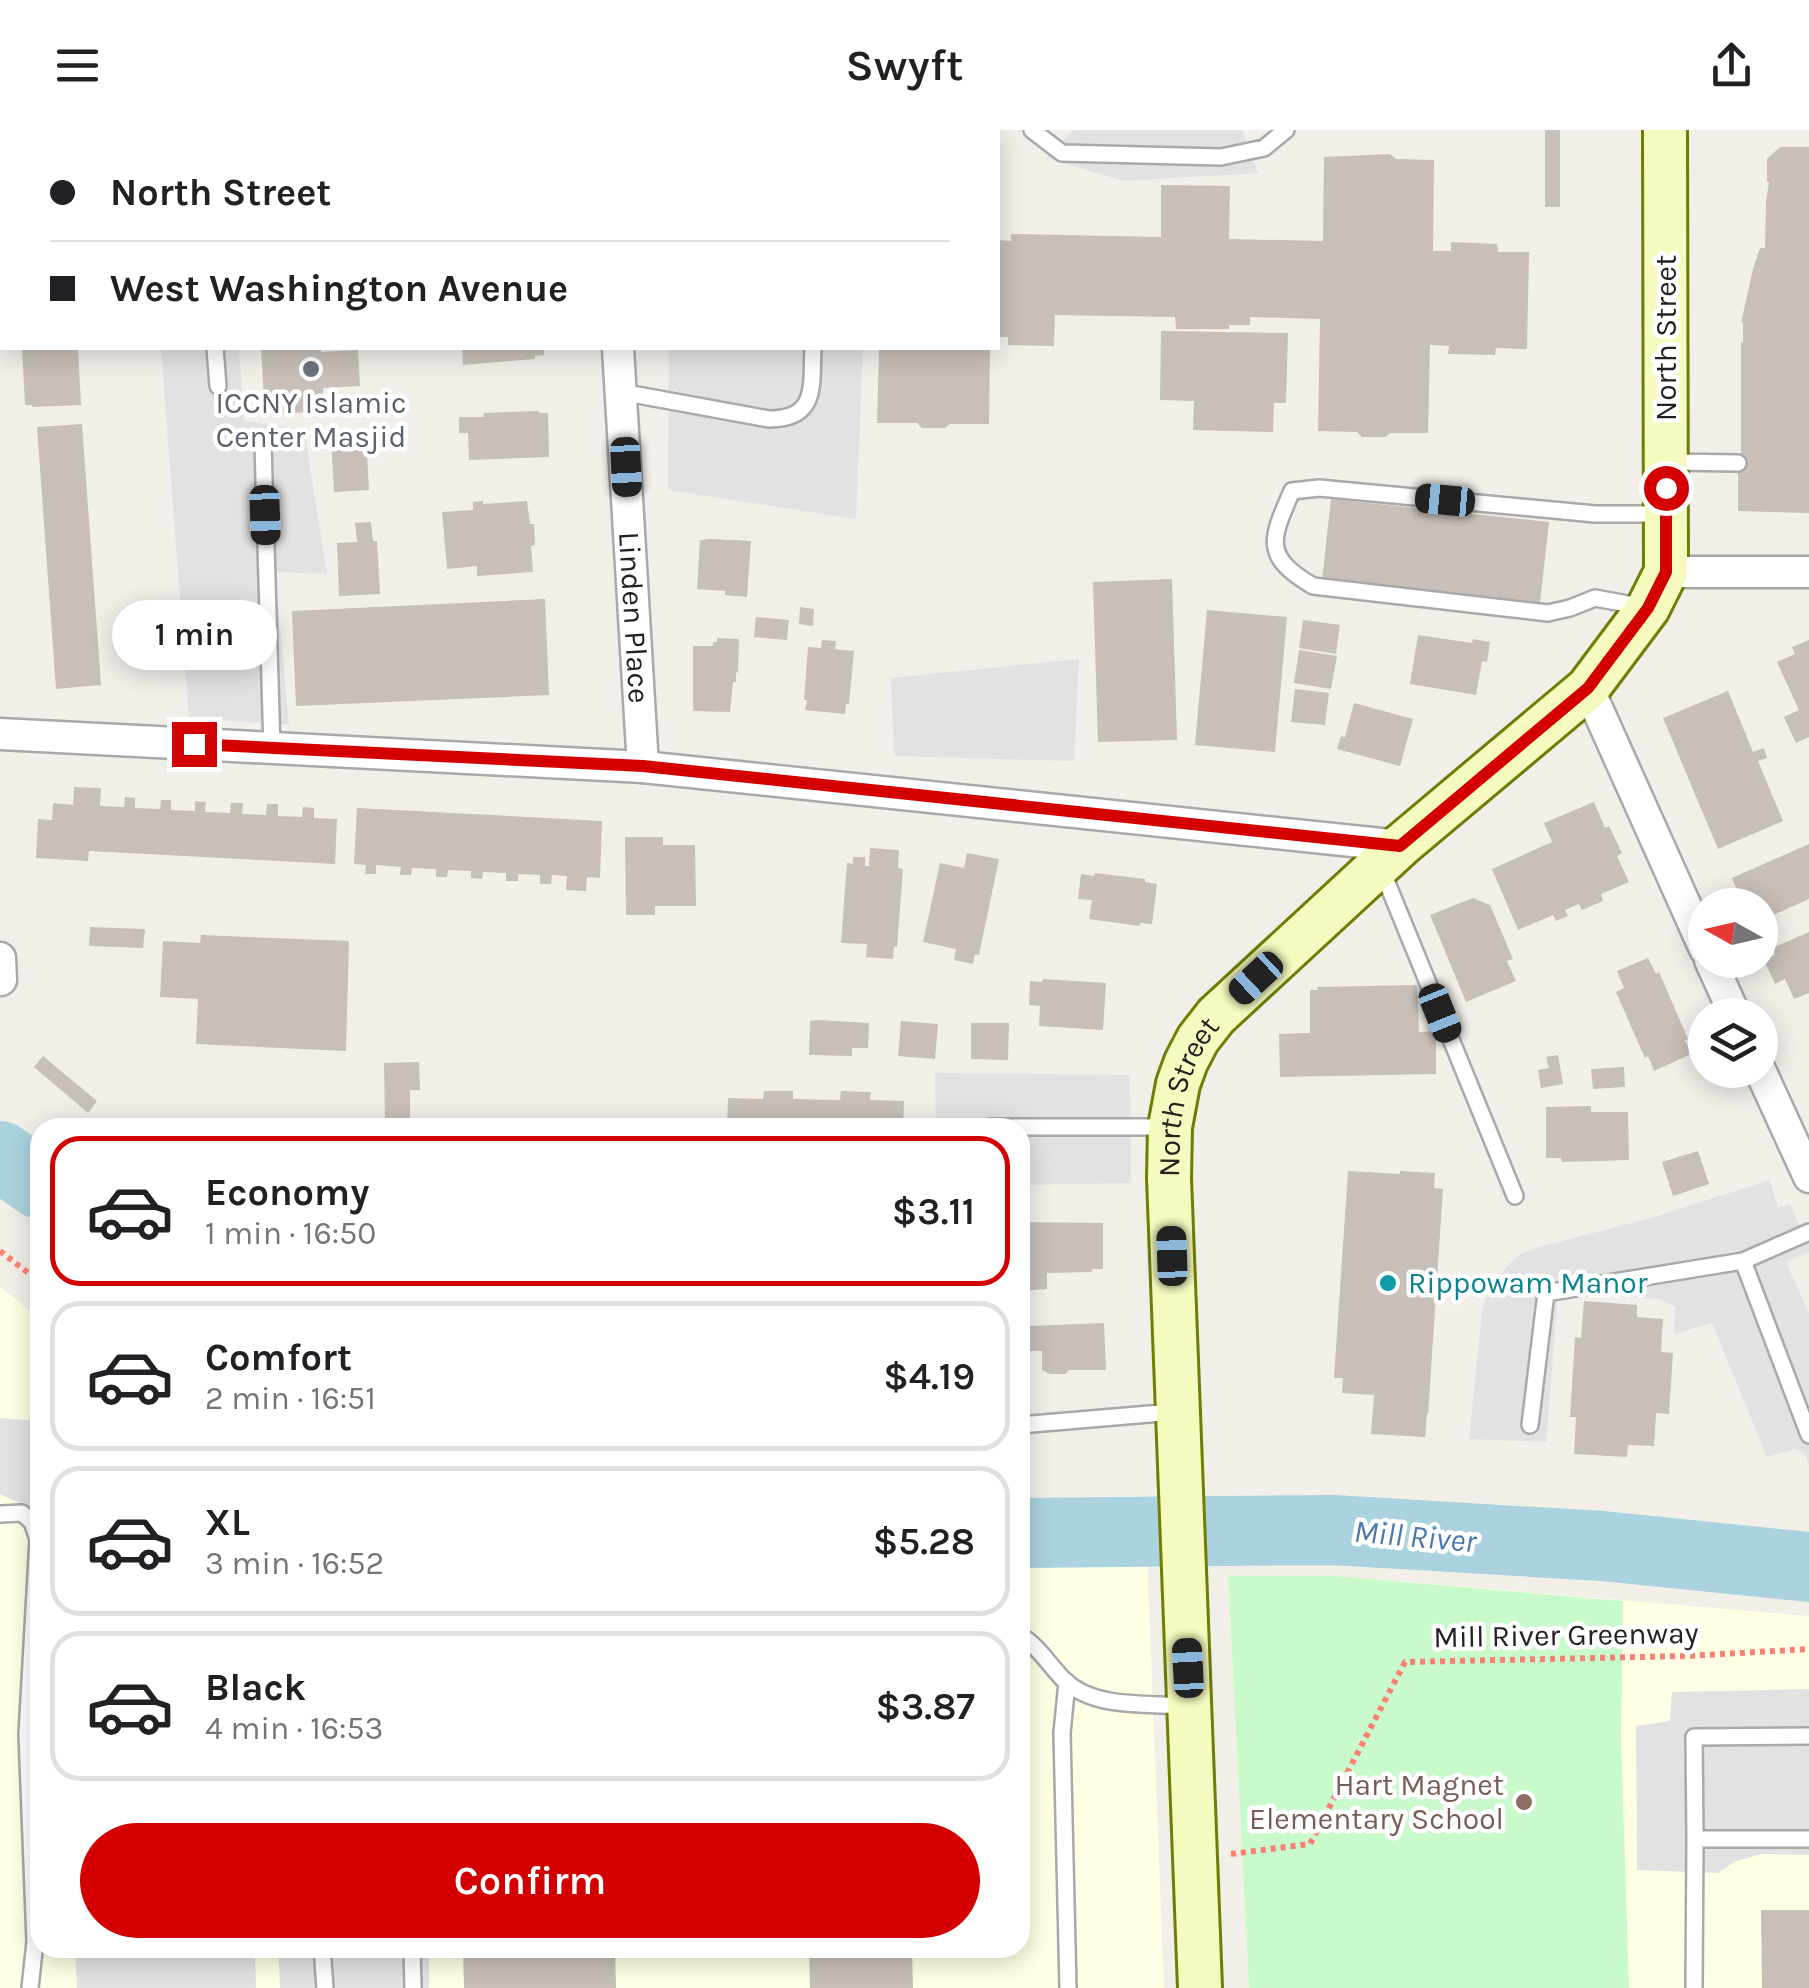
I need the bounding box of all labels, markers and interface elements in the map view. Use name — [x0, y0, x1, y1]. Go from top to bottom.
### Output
icon: menu — [50, 38, 105, 93]
icon: share — [1704, 38, 1759, 93]
text: Swyft — [846, 39, 963, 91]
text: North Street — [110, 170, 331, 215]
street label: North Street — [1648, 255, 1684, 421]
text: West Washington Avenue — [110, 266, 568, 311]
marker: ICCNY Islamic Center Masjid — [300, 358, 322, 380]
place label: ICCNY Islamic Center Masjid — [216, 385, 406, 455]
car — [609, 436, 643, 498]
route start — [1644, 466, 1689, 511]
car — [1414, 482, 1476, 518]
car — [249, 484, 281, 546]
street label: Linden Place — [611, 531, 657, 704]
callout: 1 min — [111, 599, 276, 669]
text: 1 min — [155, 616, 234, 653]
route end — [172, 722, 217, 767]
north arrow — [1688, 888, 1778, 978]
map controls — [1688, 888, 1778, 1088]
car — [1224, 947, 1288, 1009]
car — [1415, 980, 1465, 1046]
button: layers — [1688, 998, 1778, 1088]
street label: North Street — [1151, 1009, 1227, 1177]
icon: car — [85, 1166, 175, 1256]
text: Economy — [205, 1170, 369, 1215]
text: $3.11 — [892, 1189, 975, 1234]
text: 1 min · 16:50 — [205, 1215, 376, 1252]
car — [1156, 1225, 1188, 1287]
place label: Rippowam Manor — [1408, 1265, 1648, 1301]
marker: Rippowam Manor — [1377, 1272, 1399, 1294]
icon: car — [85, 1331, 175, 1421]
text: Comfort — [205, 1335, 352, 1380]
text: $4.19 — [883, 1354, 975, 1399]
text: 2 min · 16:51 — [205, 1380, 376, 1417]
icon: car — [85, 1496, 175, 1586]
text: XL — [205, 1500, 250, 1545]
water label: Mill River — [1352, 1513, 1479, 1560]
text: $5.28 — [873, 1519, 975, 1564]
text: 3 min · 16:52 — [205, 1545, 384, 1582]
street label: Mill River Greenway — [1433, 1615, 1699, 1655]
car — [1171, 1637, 1205, 1699]
icon: car — [85, 1661, 175, 1751]
text: Black — [205, 1665, 306, 1710]
text: $3.87 — [875, 1684, 975, 1729]
text: 4 min · 16:53 — [205, 1710, 383, 1747]
place label: Hart Magnet Elementary School — [1249, 1767, 1504, 1837]
marker: Hart Magnet Elementary School — [1513, 1791, 1535, 1813]
button: Confirm — [80, 1823, 980, 1938]

